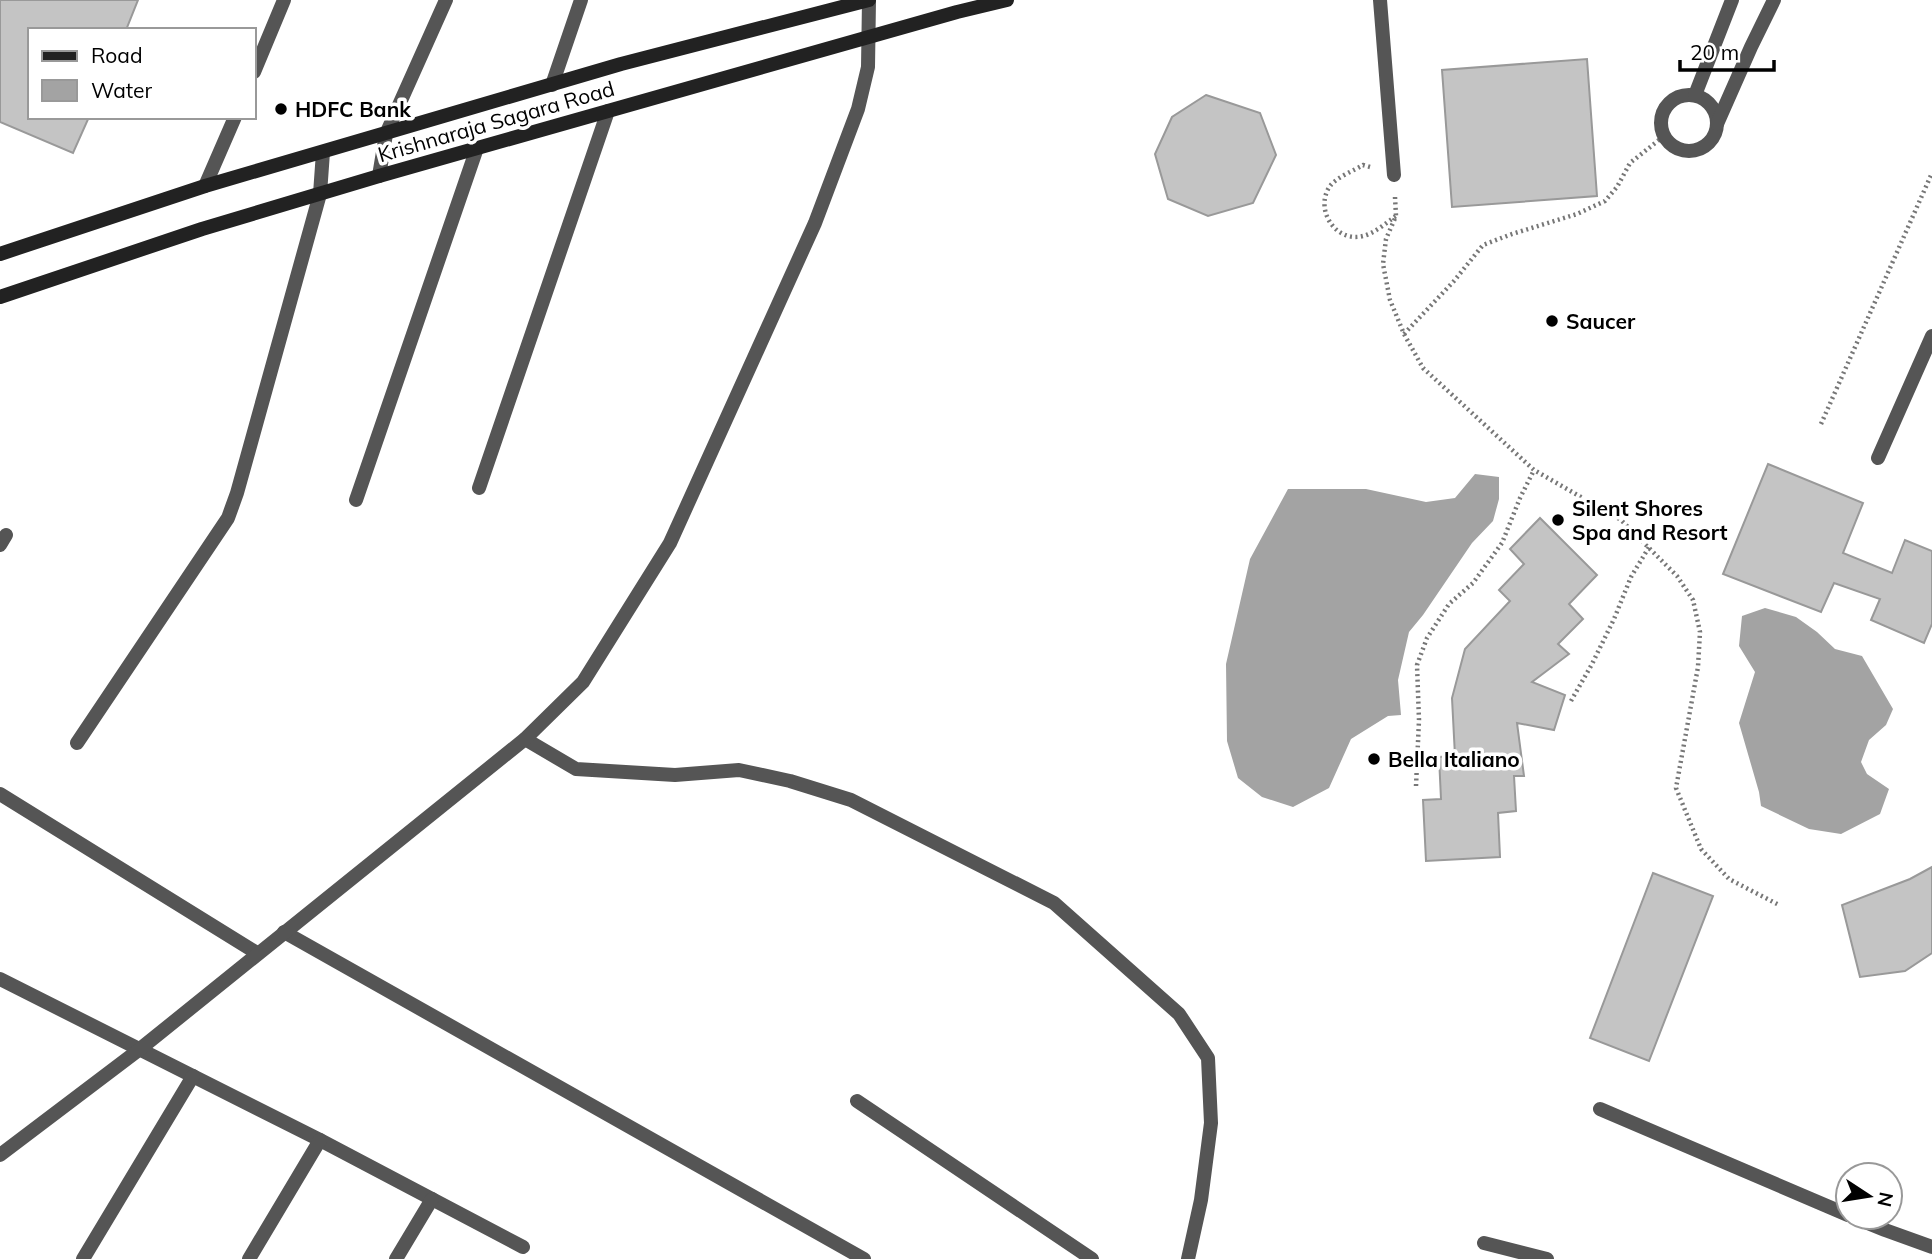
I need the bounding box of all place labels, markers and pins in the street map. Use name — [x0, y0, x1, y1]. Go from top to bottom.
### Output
place label: HDFC Bank — [295, 96, 411, 122]
marker: HDFC Bank — [273, 101, 289, 117]
place label: Saucer — [1566, 308, 1636, 334]
marker: Saucer — [1544, 313, 1560, 329]
place label: Silent Shores Spa and Resort — [1572, 495, 1728, 545]
marker: Silent Shores Spa and Resort — [1550, 512, 1566, 528]
place label: Bella Italiano — [1388, 746, 1520, 772]
marker: Bella Italiano — [1366, 751, 1382, 767]

